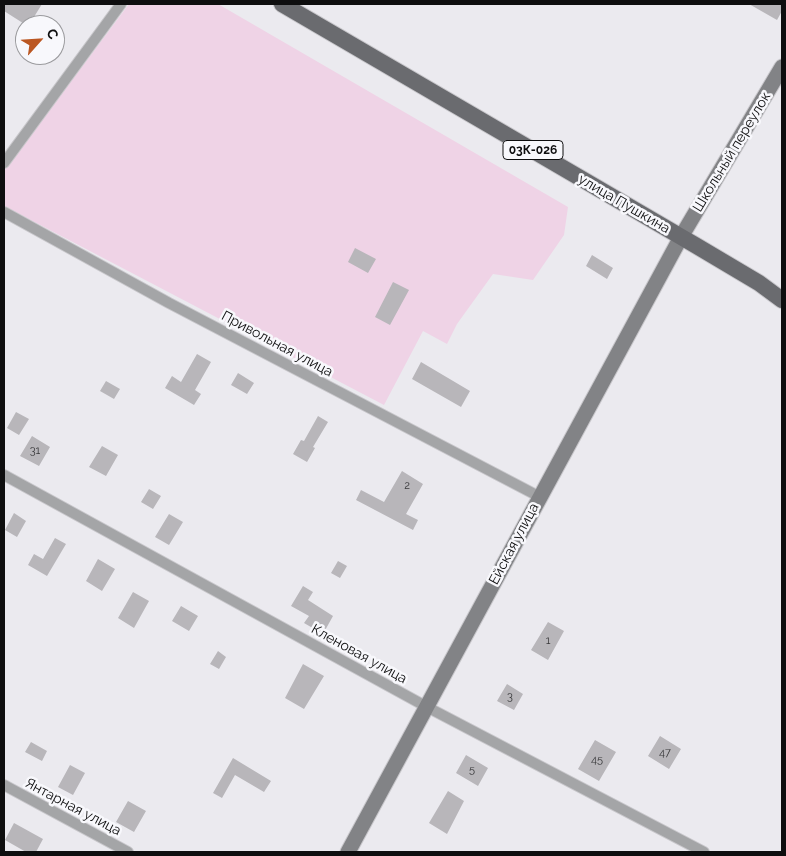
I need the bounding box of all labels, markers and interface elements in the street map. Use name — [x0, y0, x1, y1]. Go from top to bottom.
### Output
north arrow — [15, 15, 65, 65]
text: С — [43, 26, 62, 42]
street label: Школьный переулок — [690, 89, 774, 215]
road number: 03К-026 — [503, 140, 563, 160]
street label: улица Пушкина — [575, 171, 673, 237]
street label: Привольная улица — [218, 308, 336, 380]
house number: 31 — [30, 444, 40, 458]
house number: 2 — [404, 479, 410, 493]
street label: Ейская улица — [486, 500, 542, 588]
street label: Кленовая улица — [308, 621, 410, 687]
house number: 1 — [546, 634, 550, 648]
house number: 3 — [507, 690, 513, 704]
house number: 47 — [659, 746, 671, 760]
house number: 45 — [591, 753, 603, 767]
house number: 5 — [469, 763, 475, 777]
street label: Янтарная улица — [22, 775, 124, 839]

